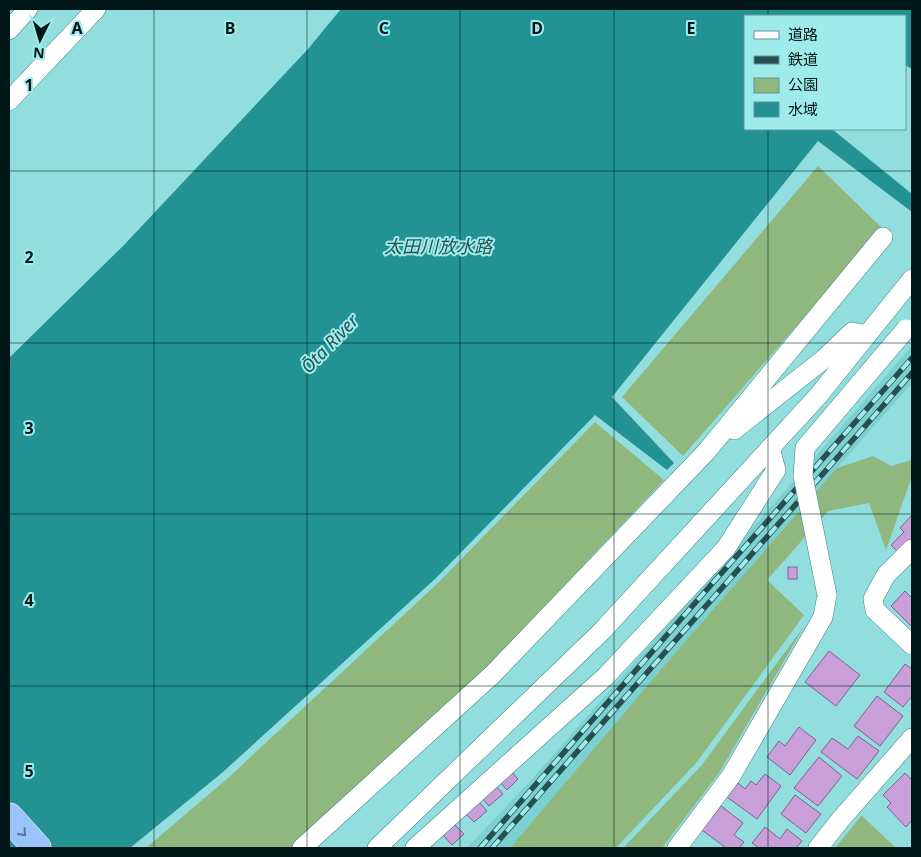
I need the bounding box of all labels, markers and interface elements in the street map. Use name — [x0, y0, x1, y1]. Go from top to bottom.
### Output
north arrow — [15, 15, 65, 65]
legend — [744, 15, 906, 130]
text: A — [71, 17, 83, 39]
text: B — [225, 17, 235, 39]
text: C — [379, 17, 389, 39]
text: D — [531, 17, 543, 39]
text: E — [687, 17, 696, 39]
text: 道路 — [788, 24, 818, 44]
text: N — [32, 43, 45, 63]
text: 鉄道 — [788, 49, 818, 69]
text: 1 — [24, 74, 34, 96]
text: 公園 — [788, 74, 818, 94]
text: 水域 — [788, 99, 818, 119]
water label: 太田川放水路 — [384, 234, 494, 258]
text: 2 — [24, 246, 34, 268]
water label: Ōta River — [295, 308, 364, 378]
text: 3 — [24, 417, 34, 439]
text: 4 — [24, 589, 34, 611]
text: 5 — [24, 760, 34, 782]
one-way arrow — [17, 827, 26, 836]

